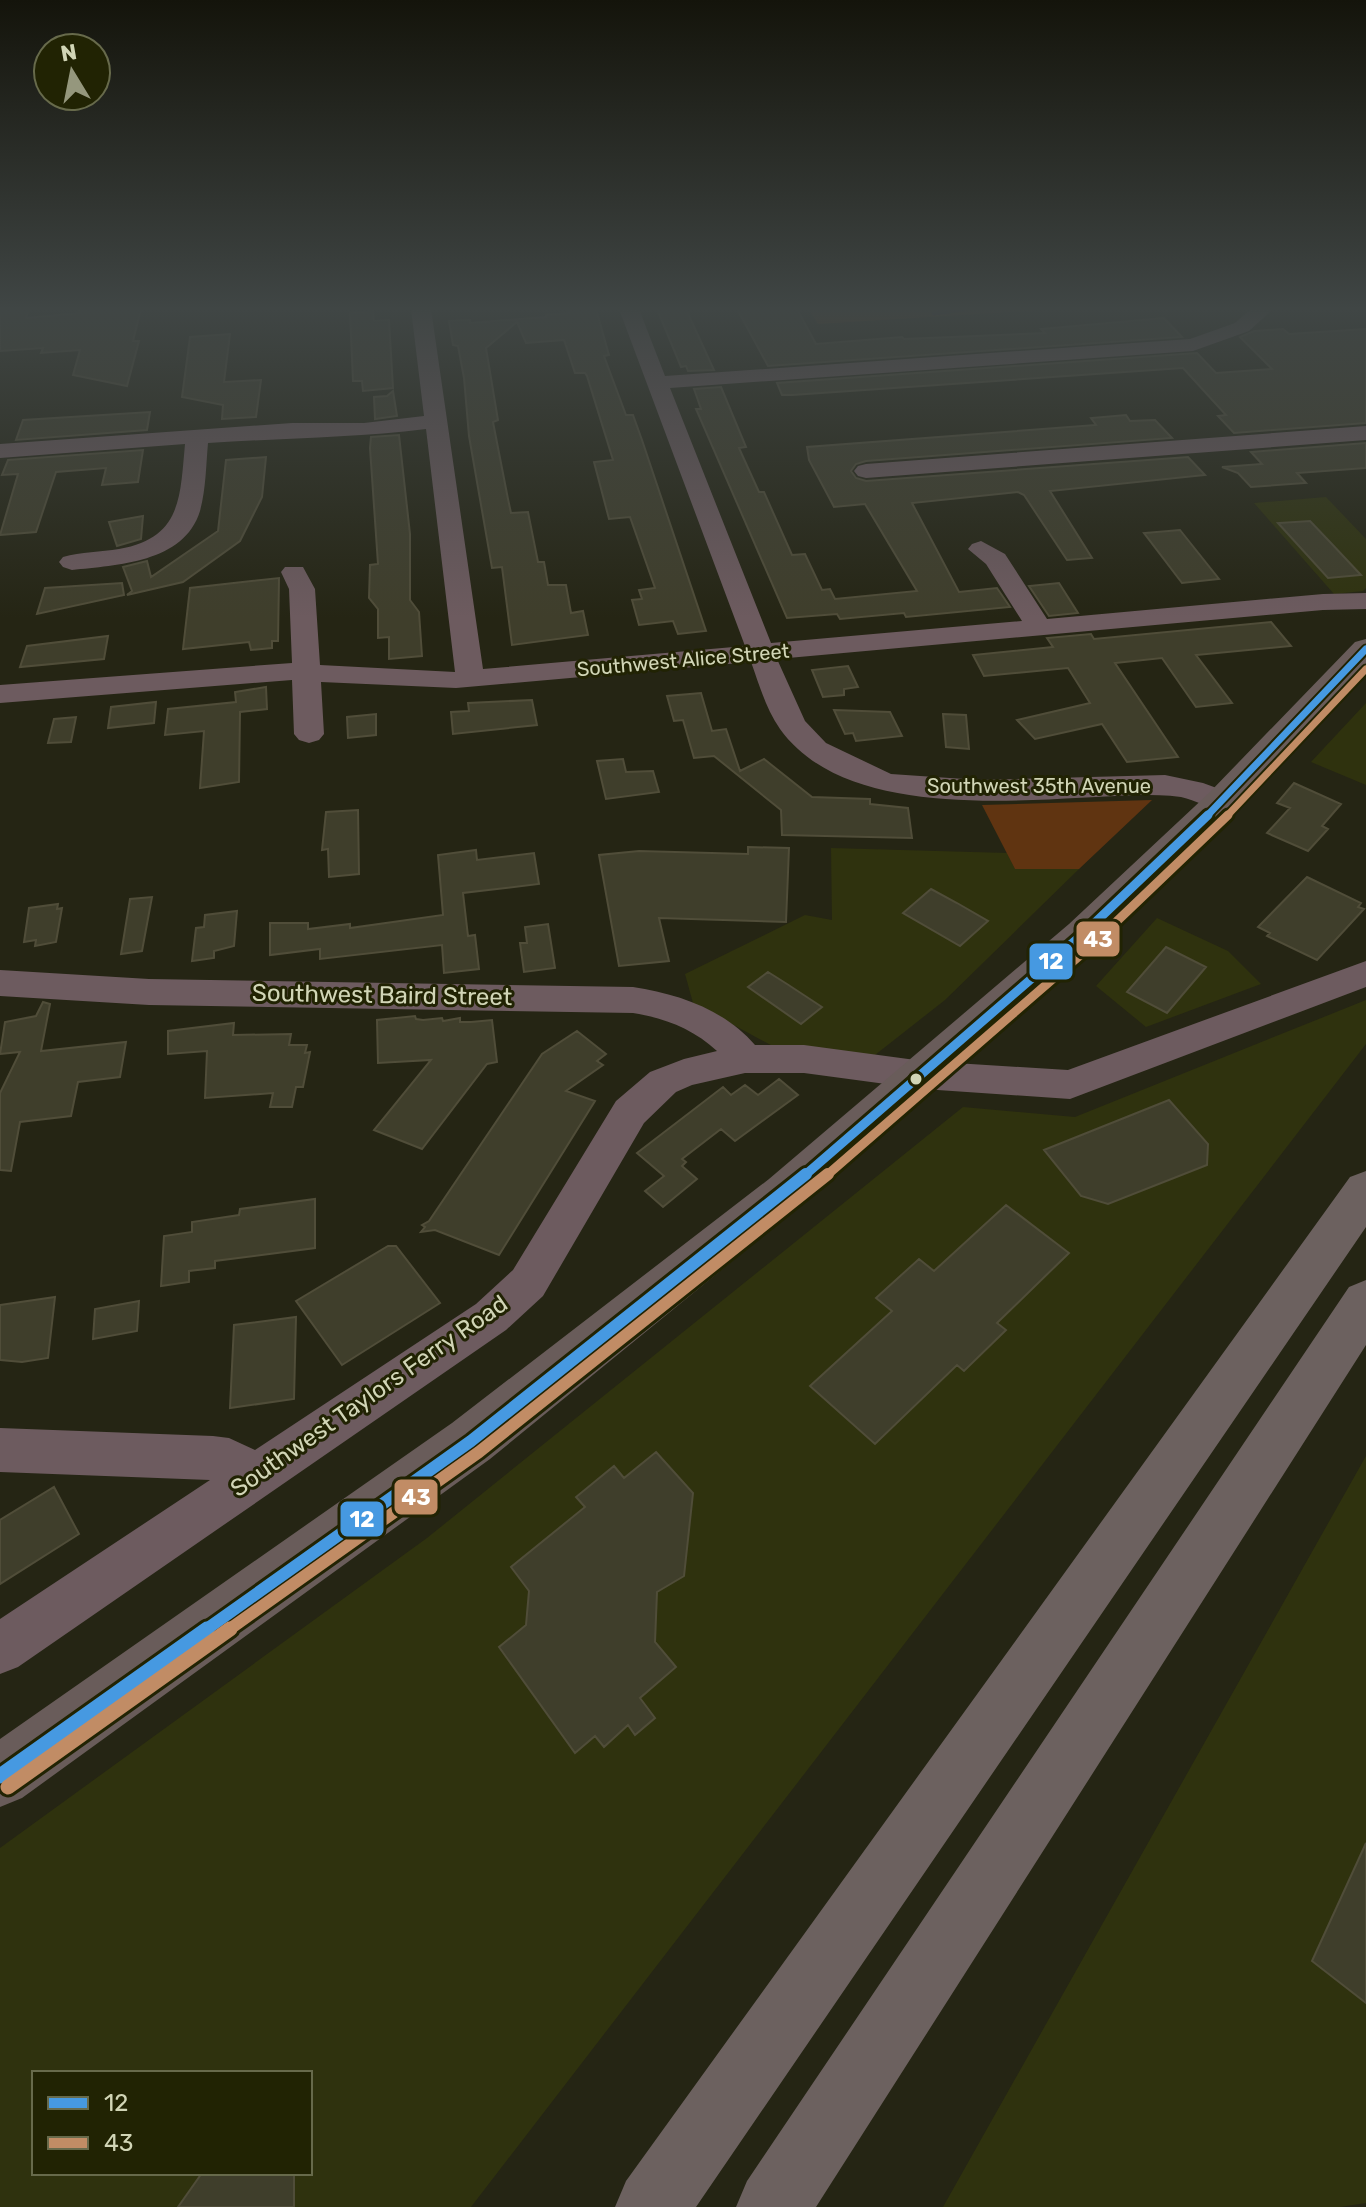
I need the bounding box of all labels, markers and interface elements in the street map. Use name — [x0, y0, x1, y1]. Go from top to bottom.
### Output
north arrow — [32, 32, 112, 112]
text: N — [58, 38, 79, 67]
street label: Southwest Alice Street — [576, 639, 790, 681]
street label: Southwest 35th Avenue — [927, 774, 1151, 798]
line badge: 43 — [1075, 920, 1121, 958]
text: 43 — [1083, 926, 1113, 953]
line badge: 12 — [1028, 942, 1074, 981]
text: 12 — [1038, 948, 1064, 975]
street label: Southwest Baird Street — [252, 979, 512, 1011]
unlabelled marker — [908, 1071, 924, 1087]
street label: Southwest Taylors Ferry Road — [225, 1289, 513, 1503]
line badge: 43 — [393, 1478, 439, 1516]
text: 43 — [401, 1484, 431, 1511]
line badge: 12 — [339, 1500, 385, 1538]
text: 12 — [349, 1506, 375, 1533]
legend — [32, 2071, 312, 2175]
text: 12 — [104, 2089, 128, 2117]
text: 43 — [104, 2129, 133, 2157]

